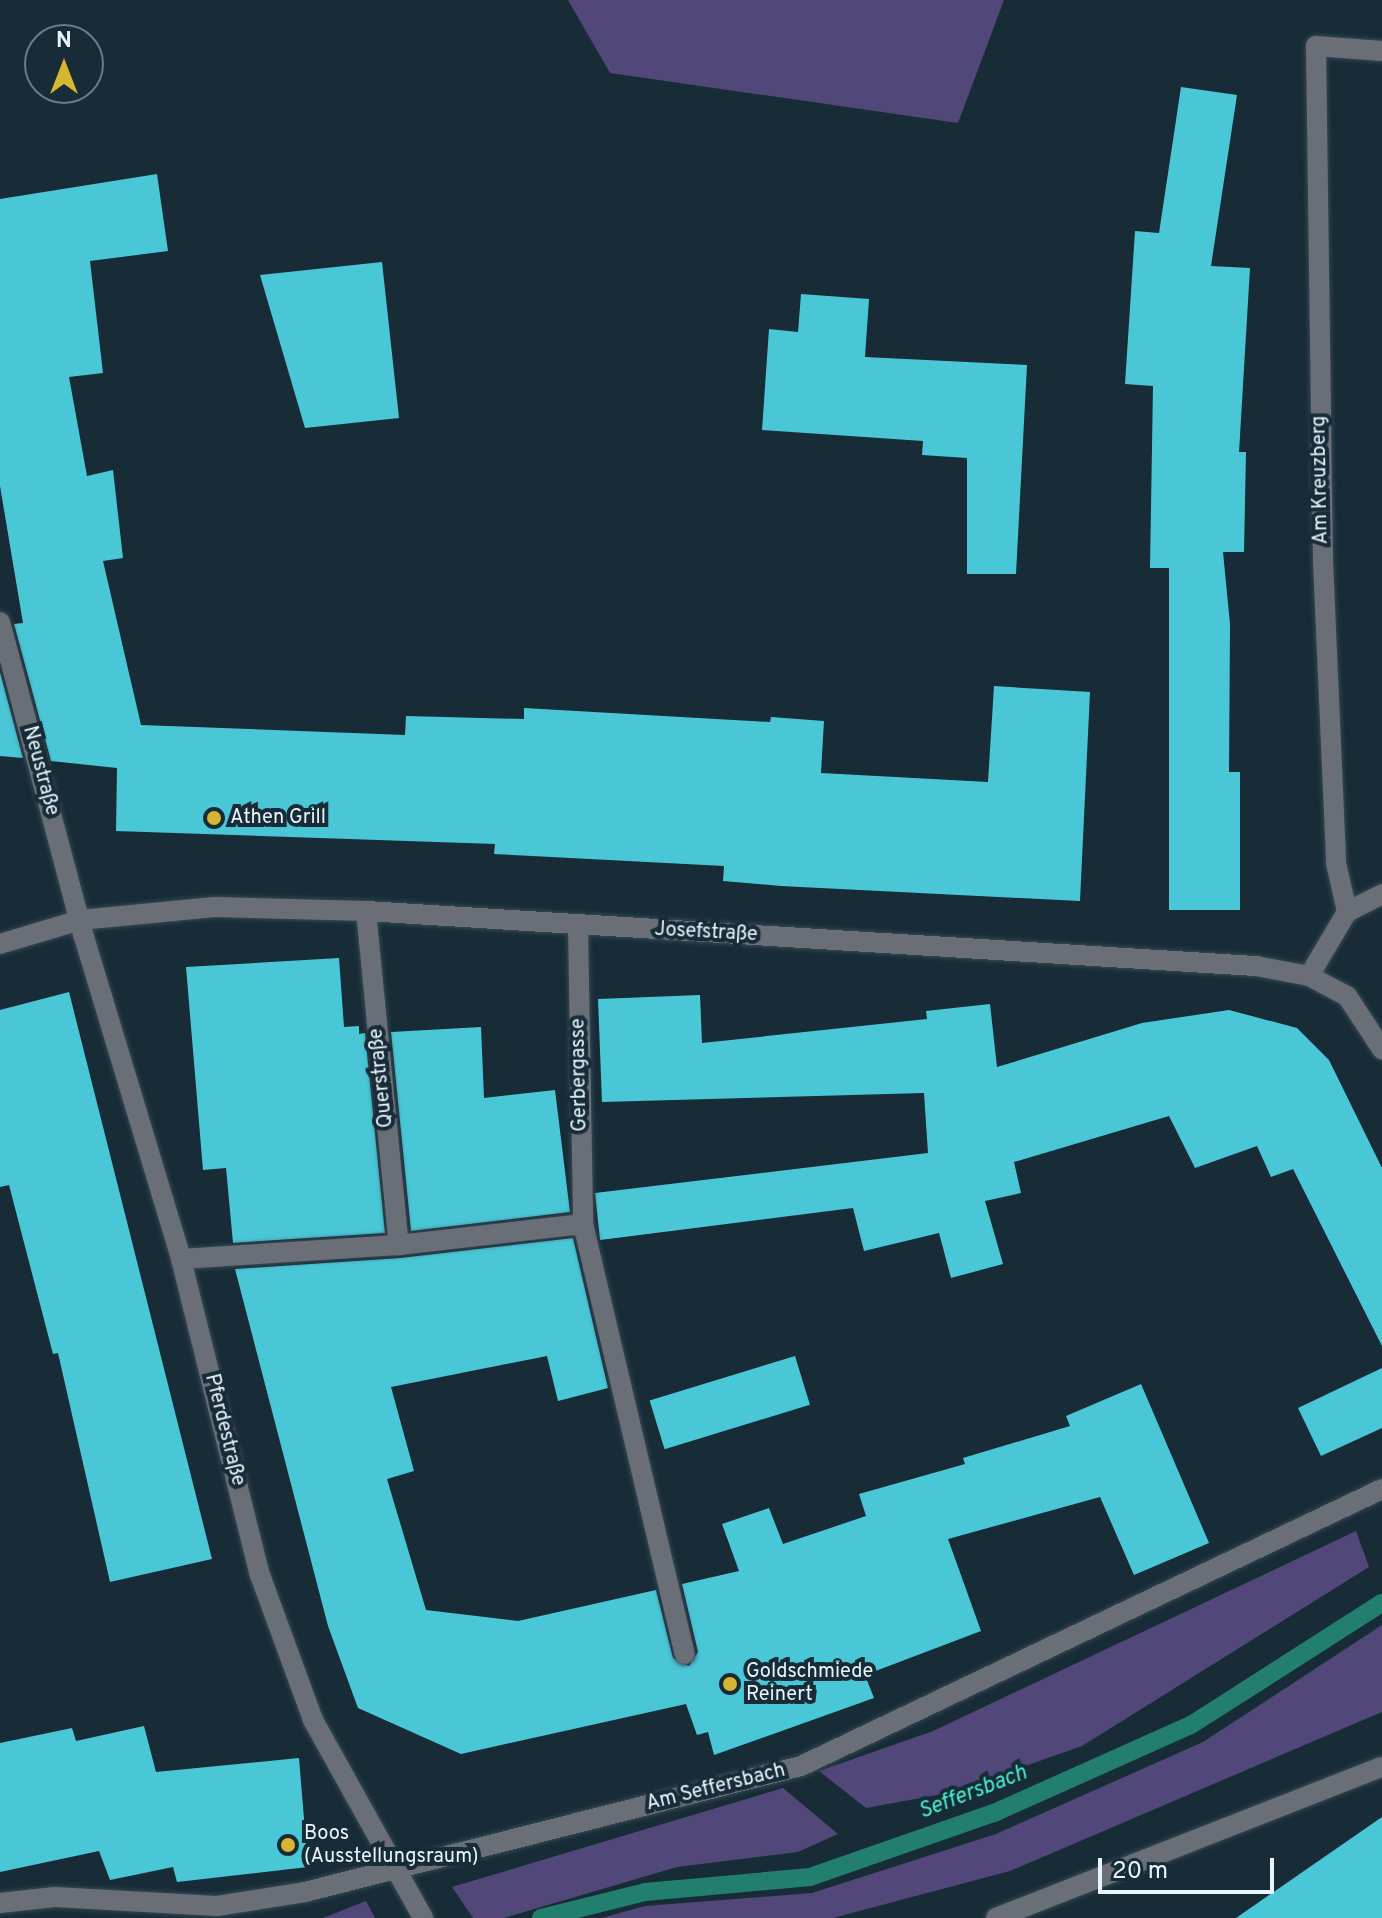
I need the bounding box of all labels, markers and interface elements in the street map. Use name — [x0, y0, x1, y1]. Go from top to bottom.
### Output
north arrow — [24, 24, 104, 104]
text: N — [56, 28, 72, 55]
street label: Am Kreuzberg — [1308, 415, 1334, 545]
street label: Neustraße — [17, 724, 63, 818]
place label: Athen Grill — [230, 806, 326, 830]
marker: Athen Grill — [205, 809, 223, 827]
street label: Josefstraße — [654, 918, 758, 948]
street label: Gerbergasse — [567, 1018, 593, 1132]
street label: Querstraße — [365, 1027, 399, 1129]
street label: Pferdestraße — [199, 1372, 249, 1488]
place label: Goldschmiede Reinert — [746, 1660, 873, 1707]
marker: Goldschmiede Reinert — [721, 1675, 739, 1693]
street label: Am Seffersbach — [644, 1759, 788, 1817]
water label: Seffersbach — [915, 1760, 1031, 1826]
place label: Boos (Ausstellungsraum) — [304, 1822, 479, 1869]
marker: Boos (Ausstellungsraum) — [279, 1836, 297, 1854]
scale bar — [1102, 1842, 1278, 1892]
text: 20 m — [1112, 1857, 1168, 1887]

